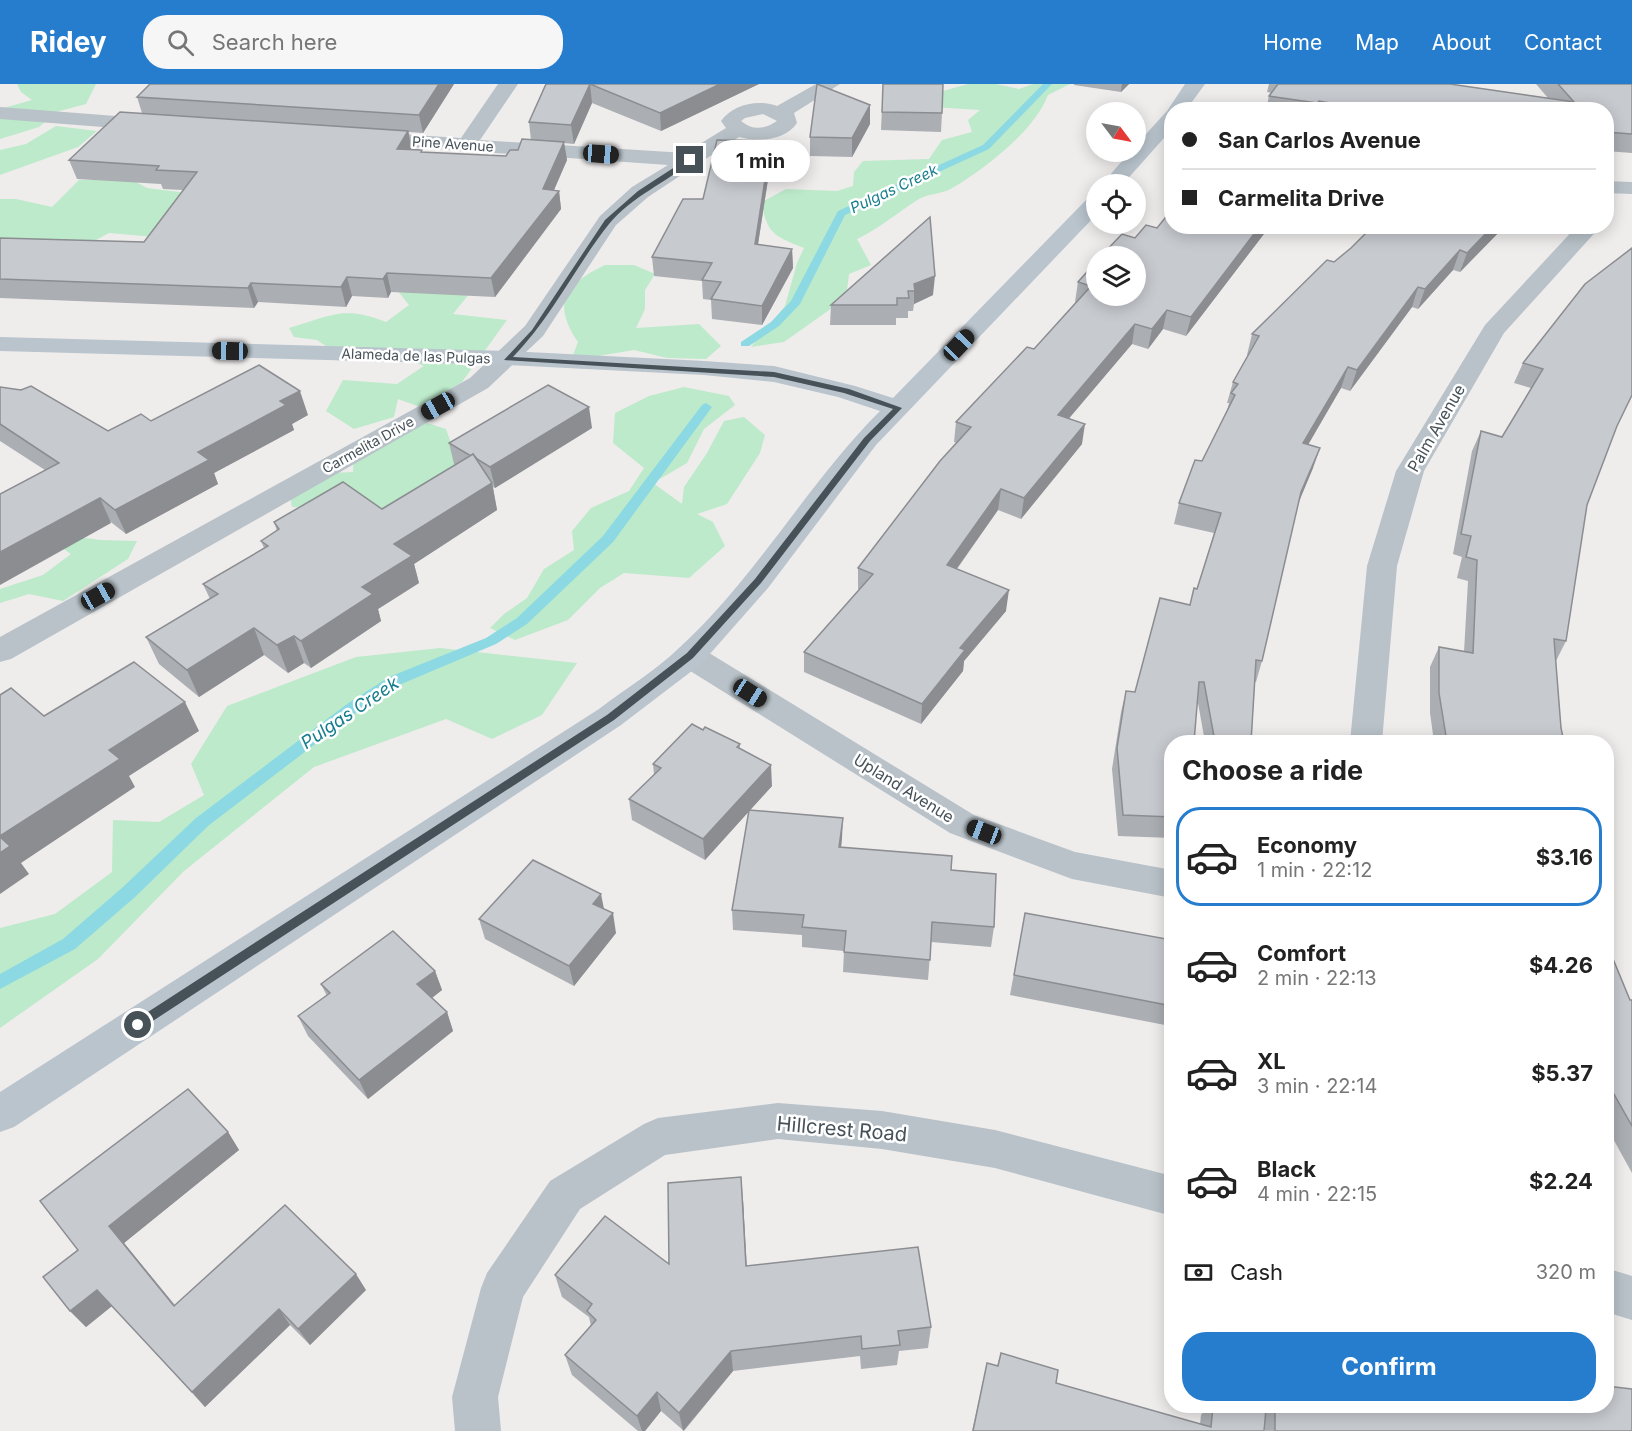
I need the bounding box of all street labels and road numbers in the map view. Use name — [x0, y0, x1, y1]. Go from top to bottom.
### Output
street label: Pine Avenue — [412, 132, 494, 155]
street label: Alameda de las Pulgas — [341, 344, 491, 367]
street label: Palm Avenue — [1403, 381, 1469, 475]
street label: Carmelita Drive — [319, 412, 416, 477]
street label: Upland Avenue — [850, 749, 958, 827]
street label: Hillcrest Road — [776, 1111, 908, 1147]

